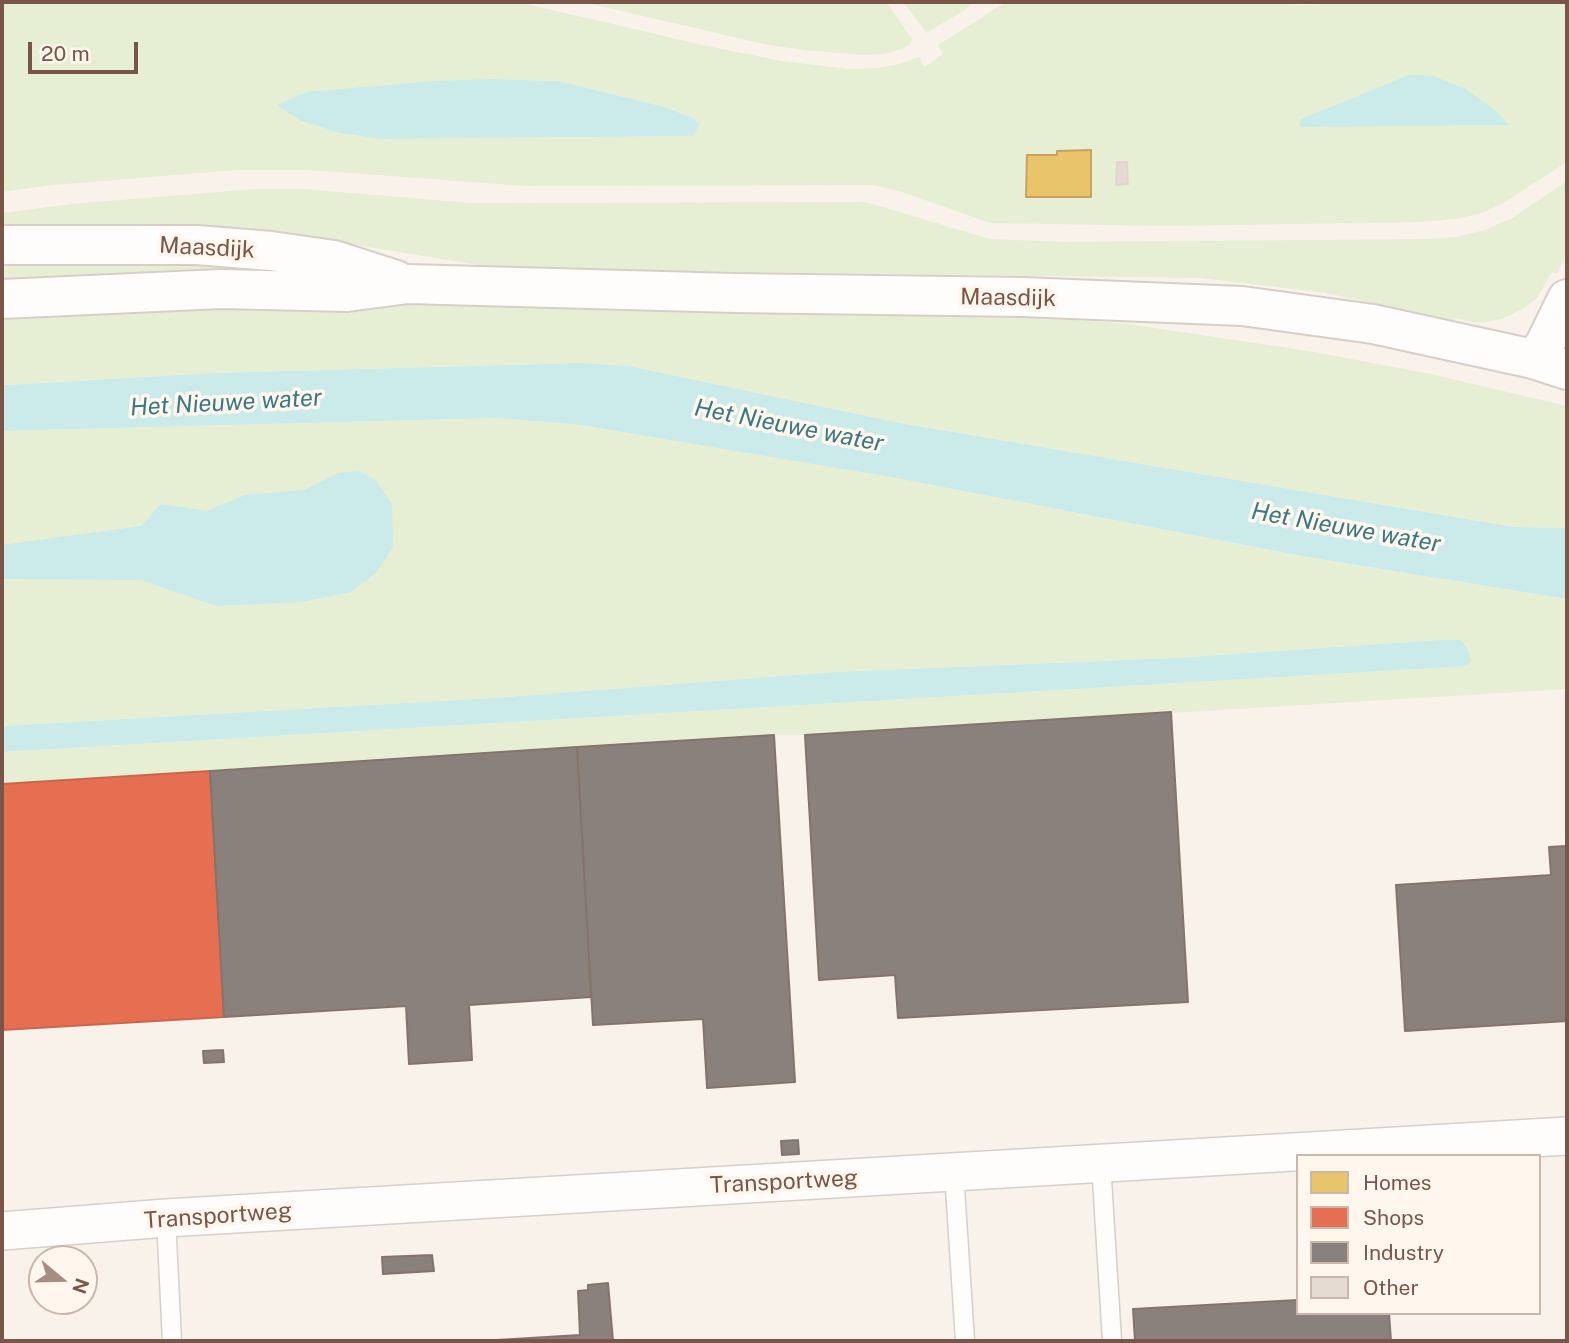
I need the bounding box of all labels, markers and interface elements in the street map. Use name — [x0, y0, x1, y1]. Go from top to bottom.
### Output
scale bar — [32, 28, 142, 72]
text: 20 m — [41, 41, 90, 66]
street label: Maasdijk — [158, 232, 256, 264]
street label: Maasdijk — [960, 283, 1056, 313]
water label: Het Nieuwe water — [129, 384, 323, 422]
water label: Het Nieuwe water — [692, 394, 886, 458]
water label: Het Nieuwe water — [1249, 497, 1443, 559]
legend — [1296, 1154, 1541, 1315]
street label: Transportweg — [709, 1164, 859, 1200]
text: Homes — [1363, 1170, 1431, 1195]
street label: Transportweg — [143, 1197, 293, 1235]
text: Shops — [1363, 1205, 1424, 1230]
text: Industry — [1363, 1240, 1444, 1265]
north arrow — [28, 1245, 98, 1315]
text: Other — [1363, 1275, 1419, 1300]
text: N — [68, 1276, 94, 1297]

